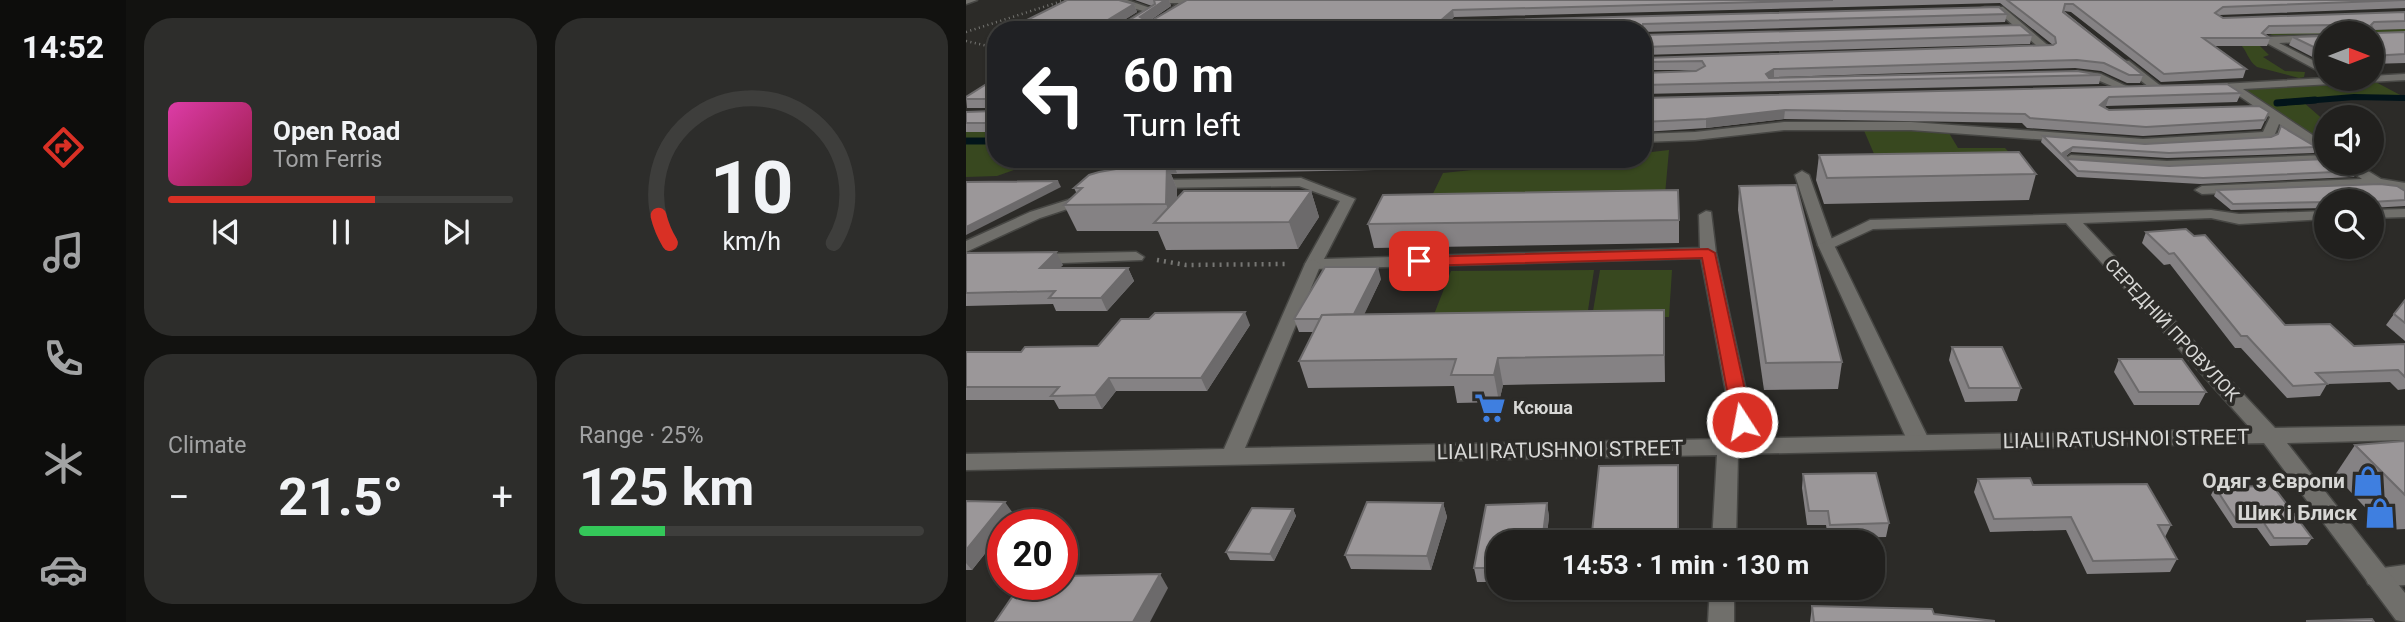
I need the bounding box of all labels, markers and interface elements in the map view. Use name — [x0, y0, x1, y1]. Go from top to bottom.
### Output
north arrow — [2314, 21, 2384, 91]
map controls — [2314, 21, 2384, 259]
text: 14:52 — [22, 28, 104, 66]
text: 60 m — [1123, 47, 1234, 104]
icon: left — [1008, 49, 1099, 140]
button: sound — [2314, 105, 2384, 175]
text: Turn left — [1123, 106, 1241, 144]
text: Open Road — [273, 116, 401, 146]
icon: directions — [39, 123, 88, 172]
text: 10 — [710, 145, 793, 231]
text: Tom Ferris — [273, 146, 382, 173]
button: search — [2314, 189, 2384, 259]
icon: previous — [207, 213, 245, 251]
icon: pause — [322, 213, 360, 251]
icon: next — [437, 213, 475, 251]
text: km/h — [722, 227, 781, 256]
icon: music — [39, 228, 88, 277]
pin — [1389, 231, 1449, 291]
icon: arrive — [1400, 242, 1438, 280]
street label: СЕРЕДНІЙ ПРОВУЛОК — [2101, 254, 2244, 406]
icon: phone — [39, 334, 88, 383]
position arrow — [1705, 385, 1779, 459]
supermarket icon: Ксюша — [1473, 391, 1507, 425]
place label: Ксюша — [1513, 397, 1573, 418]
text: Range · 25% — [579, 422, 704, 449]
street label: LIALI RATUSHNOI STREET — [2002, 425, 2250, 453]
text: Climate — [168, 432, 247, 459]
street label: LIALI RATUSHNOI STREET — [1436, 436, 1684, 464]
icon: climate — [39, 439, 88, 488]
text: 125 km — [579, 457, 754, 518]
shop icon: Одяг з Європи — [2351, 464, 2385, 498]
text: 21.5° — [278, 467, 403, 528]
place label: Одяг з Європи — [2202, 469, 2345, 493]
text: − — [168, 475, 190, 519]
text: + — [491, 475, 513, 519]
shop icon: Шик і Блиск — [2363, 496, 2397, 530]
place label: Шик і Блиск — [2237, 501, 2357, 525]
speed limit sign: 20 — [987, 509, 1078, 600]
icon: car — [39, 545, 88, 594]
text: 14:53 · 1 min · 130 m — [1562, 550, 1809, 580]

